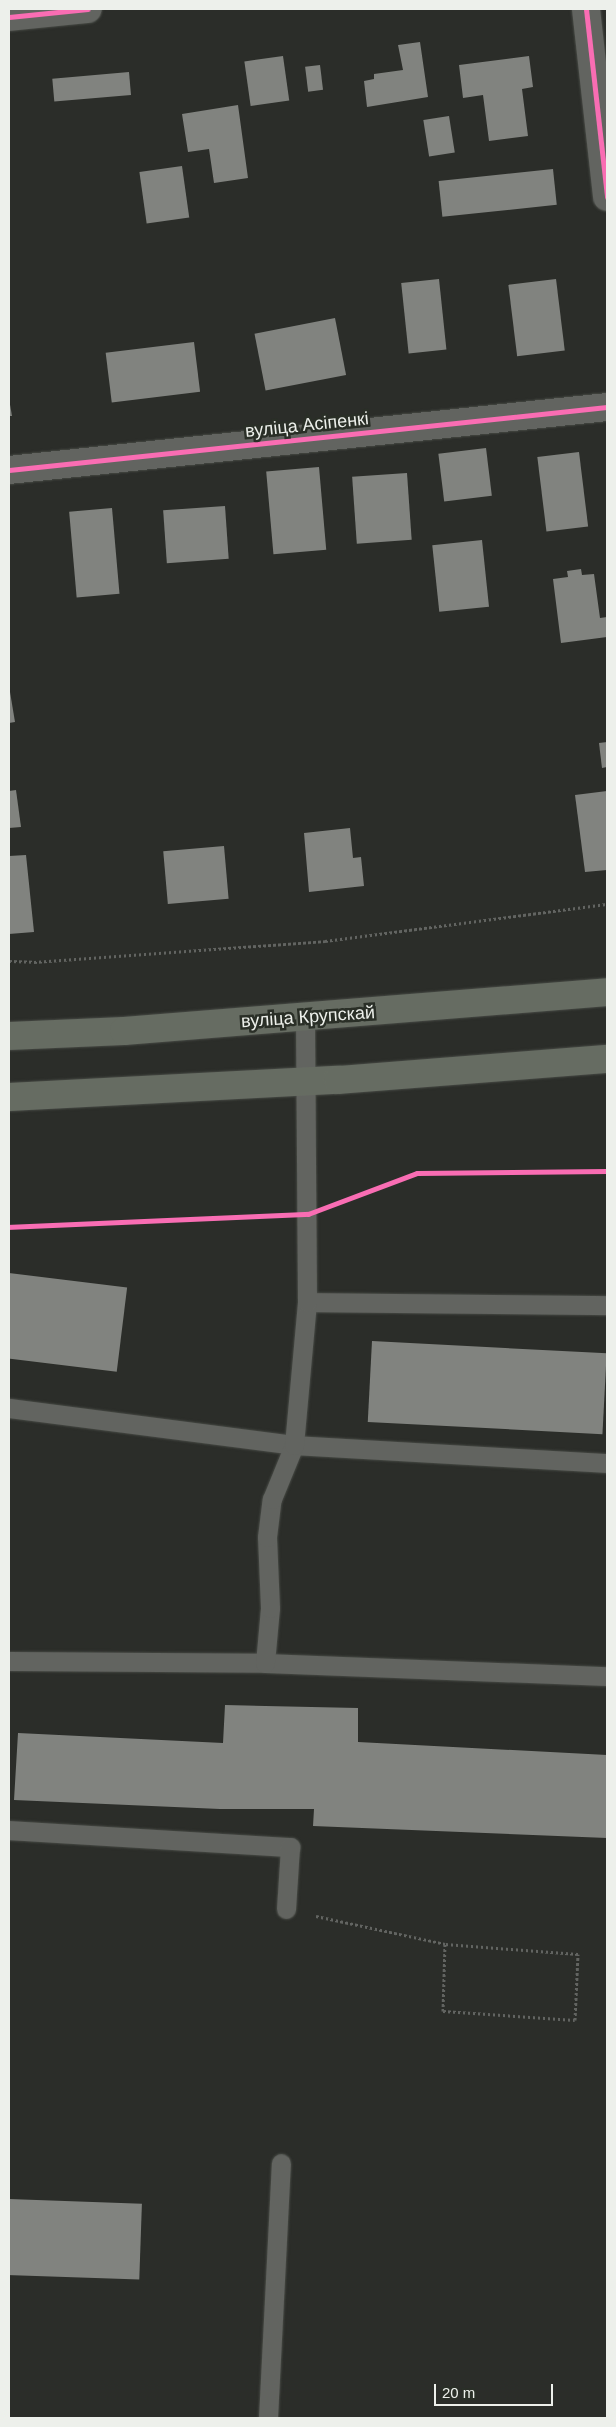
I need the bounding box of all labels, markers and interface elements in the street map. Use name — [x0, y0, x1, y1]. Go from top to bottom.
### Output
street label: вуліца Асіпенкі — [244, 408, 370, 442]
street label: вуліца Крупскай — [240, 1002, 376, 1032]
scale bar — [436, 2374, 555, 2406]
text: 20 m — [442, 2384, 475, 2401]

